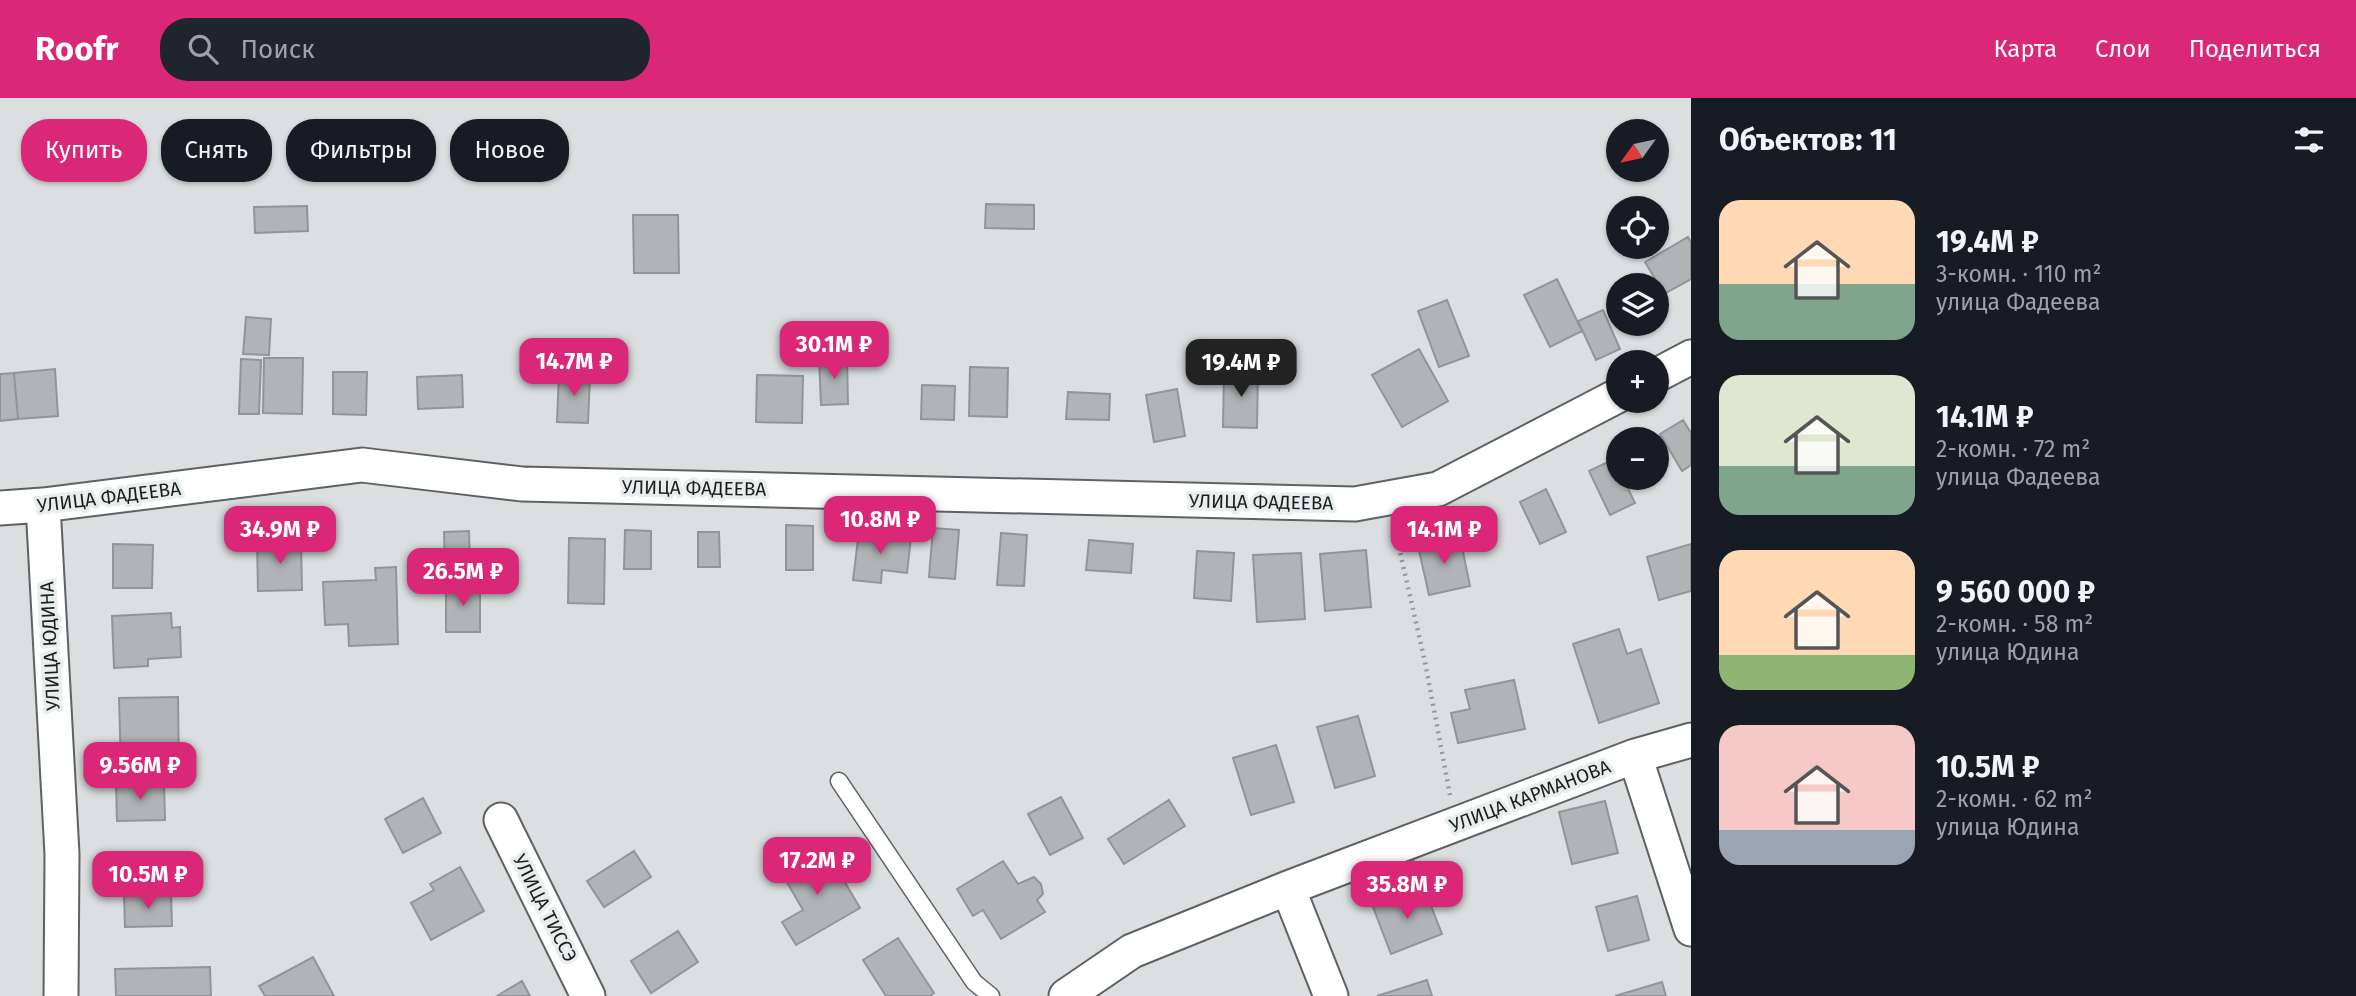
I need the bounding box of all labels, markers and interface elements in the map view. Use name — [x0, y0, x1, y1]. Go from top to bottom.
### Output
search box — [160, 18, 650, 81]
text: Roofr — [35, 29, 118, 69]
icon: search — [184, 30, 222, 68]
text: Поиск — [240, 34, 315, 65]
text: Карта — [1993, 35, 2057, 63]
text: Слои — [2095, 35, 2151, 63]
text: Поделиться — [2189, 35, 2321, 63]
chip: Купить — [21, 119, 147, 182]
chip: Снять — [161, 119, 272, 182]
chip: Фильтры — [286, 119, 436, 182]
chip: Новое — [450, 119, 569, 182]
north arrow — [1606, 119, 1670, 182]
map controls — [1606, 119, 1669, 490]
icon: filters — [2290, 121, 2328, 159]
text: Объектов: 11 — [1719, 122, 1897, 158]
button: locate — [1606, 196, 1669, 259]
text: 19.4M ₽ — [1936, 224, 2039, 260]
icon: home — [1775, 228, 1859, 312]
text: 3-комн. · 110 m² — [1936, 260, 2102, 288]
button: layers — [1606, 273, 1669, 336]
text: улица Фадеева — [1936, 288, 2100, 316]
pin: 30.1M ₽ — [769, 322, 899, 381]
text: 30.1M ₽ — [796, 330, 872, 358]
pin: 14.7M ₽ — [509, 338, 639, 398]
pin: 19.4M ₽ — [1176, 340, 1306, 399]
text: 14.7M ₽ — [535, 347, 613, 375]
text: 19.4M ₽ — [1202, 348, 1280, 376]
button: + — [1606, 350, 1669, 413]
text: 14.1M ₽ — [1936, 399, 2034, 435]
icon: home — [1775, 403, 1859, 487]
button: − — [1606, 427, 1669, 490]
text: 2-комн. · 72 m² — [1936, 435, 2090, 463]
text: улица Фадеева — [1936, 463, 2100, 491]
street label: УЛИЦА ФАДЕЕВА — [622, 475, 767, 501]
street label: УЛИЦА ФАДЕЕВА — [36, 477, 182, 517]
street label: УЛИЦА ФАДЕЕВА — [1189, 489, 1334, 515]
pin: 10.8M ₽ — [815, 496, 945, 556]
text: 10.8M ₽ — [840, 505, 920, 533]
pin: 34.9M ₽ — [215, 506, 345, 566]
pin: 14.1M ₽ — [1379, 506, 1509, 566]
text: 34.9M ₽ — [240, 515, 320, 543]
text: 14.1M ₽ — [1407, 515, 1481, 543]
pin: 26.5M ₽ — [398, 548, 528, 608]
text: 26.5M ₽ — [423, 557, 503, 585]
text: 9 560 000 ₽ — [1936, 574, 2095, 610]
icon: home — [1775, 578, 1859, 662]
street label: УЛИЦА ЮДИНА — [35, 581, 65, 711]
text: 2-комн. · 58 m² — [1936, 610, 2093, 638]
text: улица Юдина — [1936, 638, 2079, 666]
pin: 9.56M ₽ — [75, 742, 205, 802]
text: 10.5M ₽ — [1936, 749, 2040, 785]
text: 9.56M ₽ — [99, 751, 181, 779]
icon: home — [1775, 753, 1859, 837]
street label: УЛИЦА КАРМАНОВА — [1446, 755, 1614, 837]
text: 2-комн. · 62 m² — [1936, 785, 2092, 813]
text: улица Юдина — [1936, 813, 2079, 841]
pin: 17.2M ₽ — [752, 838, 882, 897]
text: 17.2M ₽ — [779, 846, 855, 874]
street label: УЛИЦА ТИССЭ — [508, 850, 582, 966]
pin: 10.5M ₽ — [83, 852, 213, 911]
text: 10.5M ₽ — [108, 860, 188, 888]
pin: 35.8M ₽ — [1342, 862, 1472, 921]
text: 35.8M ₽ — [1367, 870, 1447, 898]

